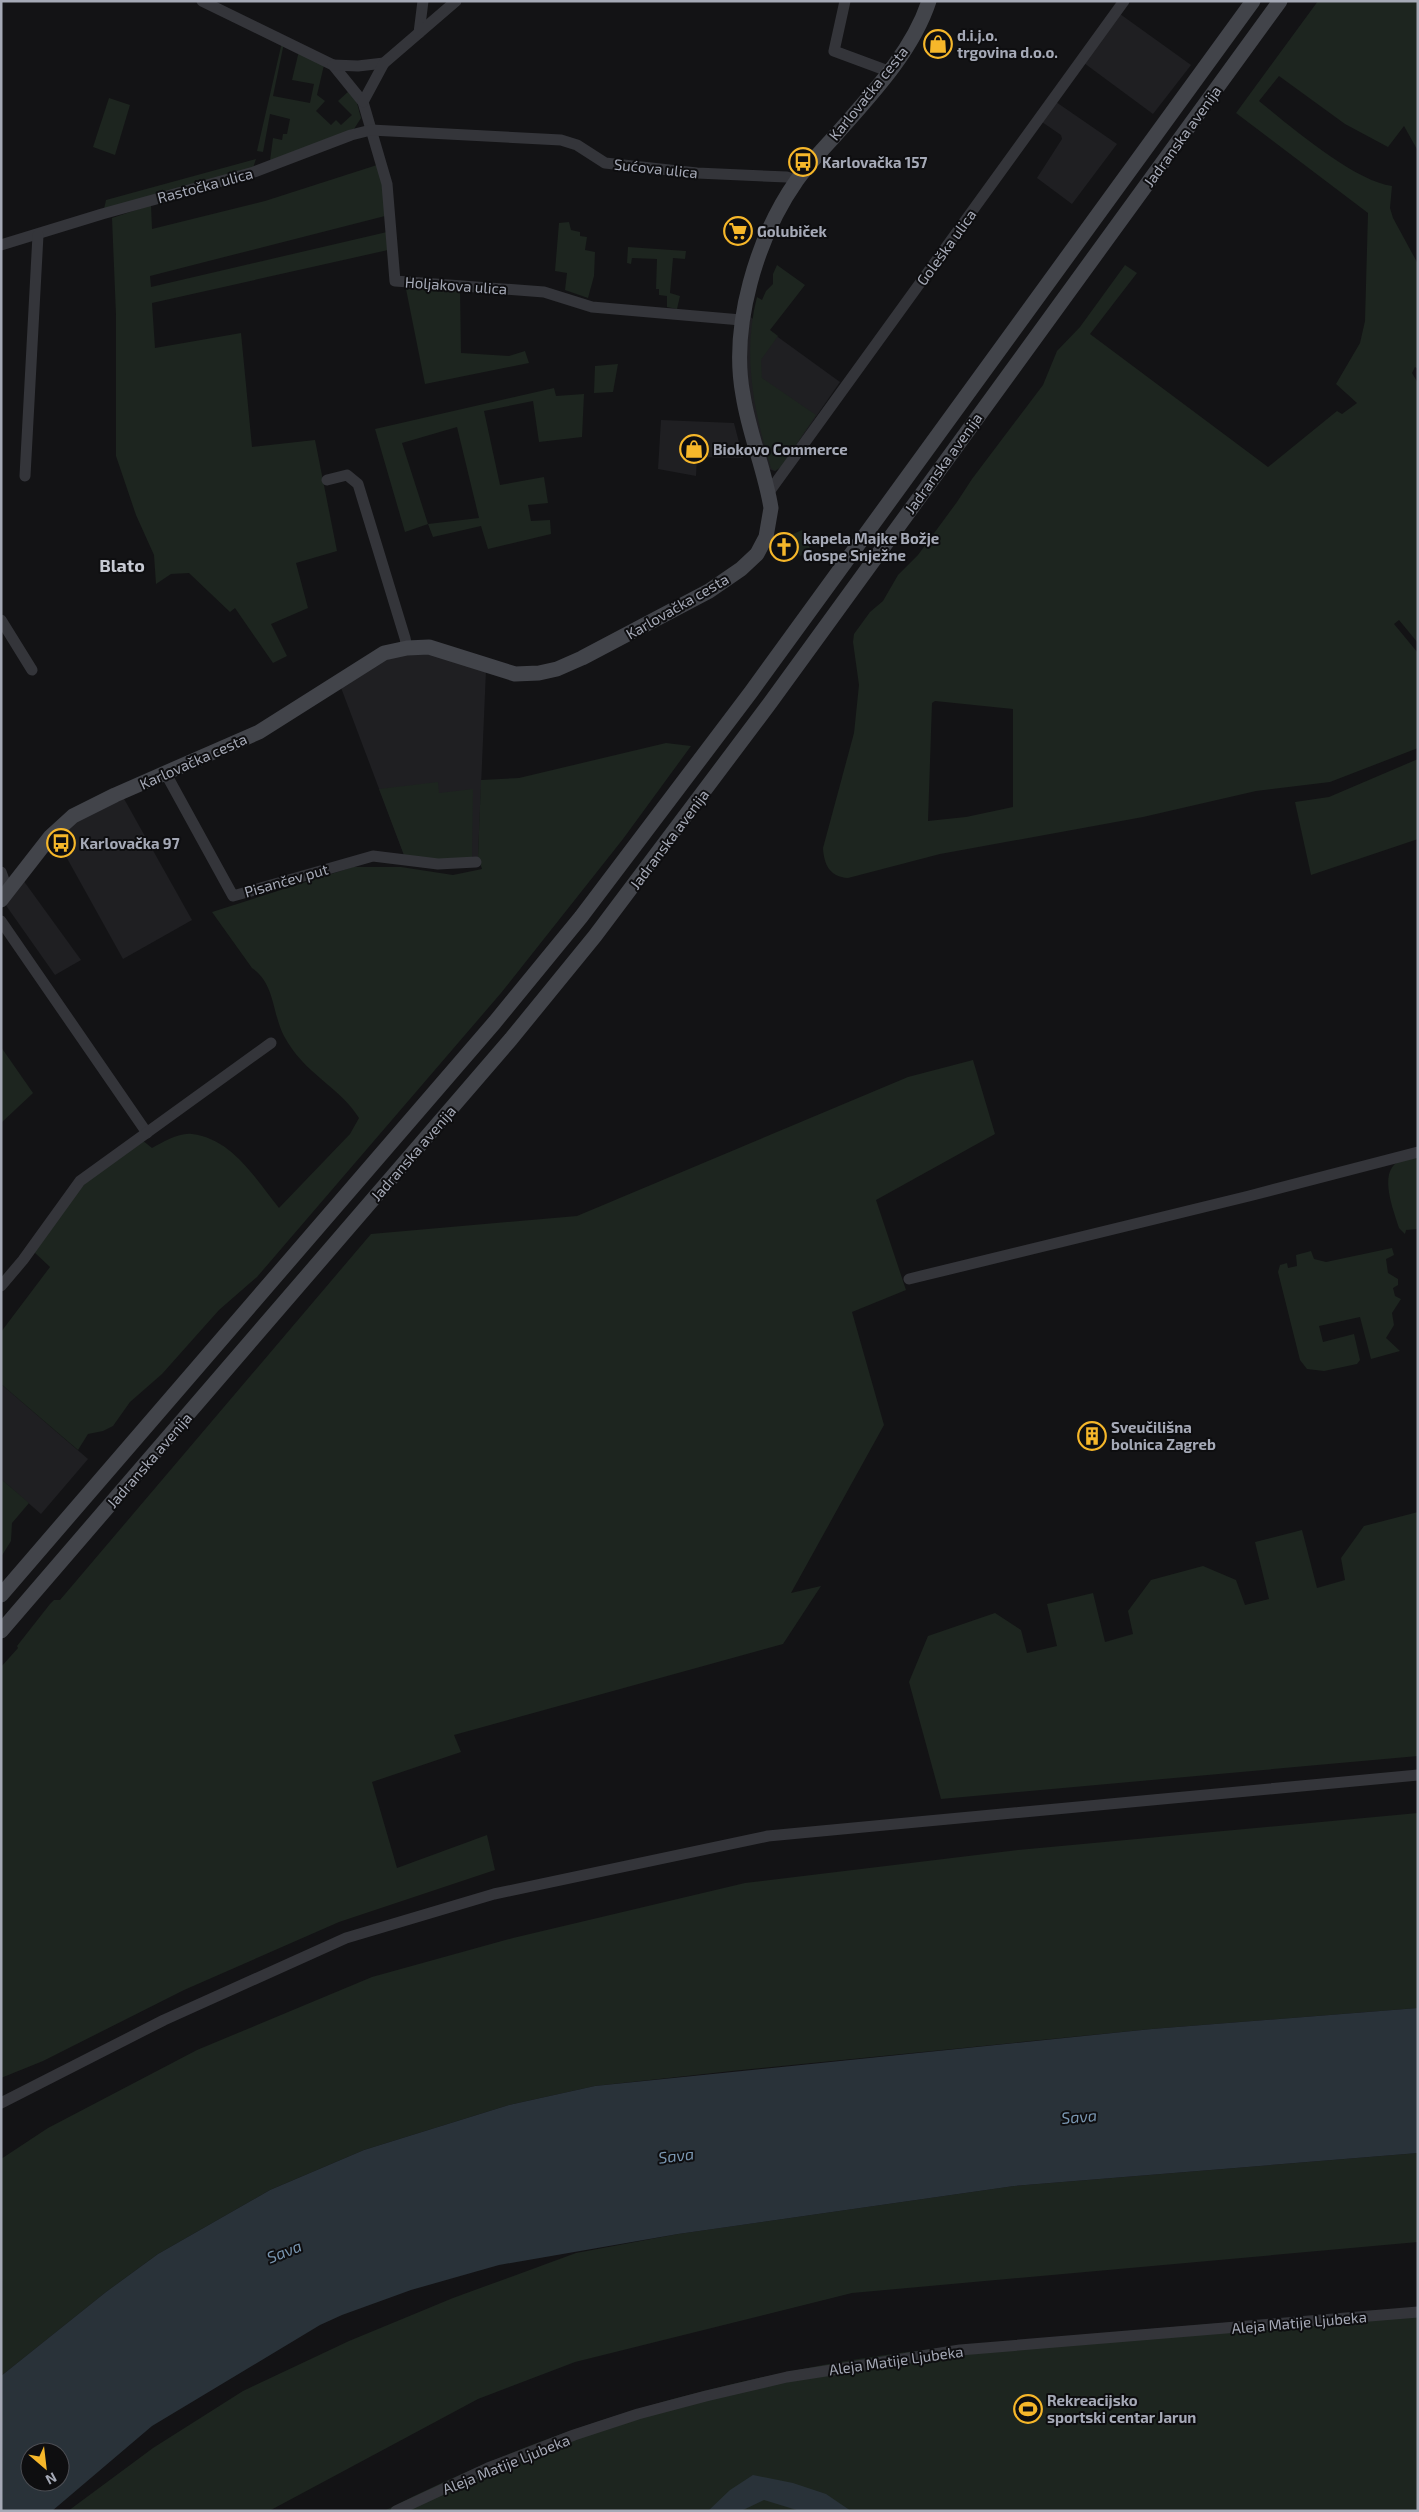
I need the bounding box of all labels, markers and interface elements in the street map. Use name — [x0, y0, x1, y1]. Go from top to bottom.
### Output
place label: d.i.j.o. trgovina d.o.o. — [957, 26, 1058, 61]
shop icon: d.i.j.o. trgovina d.o.o. — [923, 29, 953, 59]
street label: Karlovačka cesta — [825, 42, 911, 144]
street label: Jadranska avenija — [1139, 82, 1225, 191]
bus stop icon: Karlovačka 157 — [788, 147, 818, 177]
place label: Karlovačka 157 — [822, 153, 928, 171]
street label: Sućova ulica — [613, 155, 699, 181]
street label: Rastočka ulica — [155, 164, 255, 206]
street label: Goleška ulica — [912, 205, 980, 289]
supermarket icon: Golubiček — [723, 216, 753, 246]
place label: Golubiček — [757, 222, 827, 240]
street label: Holjakova ulica — [404, 272, 508, 299]
street label: Jadranska avenija — [900, 409, 986, 518]
shop icon: Biokovo Commerce — [679, 434, 709, 464]
place label: Biokovo Commerce — [713, 440, 848, 458]
place label: kapela Majke Božje Gospe Snježne — [803, 529, 939, 564]
church icon: kapela Majke Božje Gospe Snježne — [769, 532, 799, 562]
district label: Blato — [99, 554, 145, 576]
street label: Karlovačka cesta — [622, 569, 732, 643]
street label: Karlovačka cesta — [137, 729, 249, 793]
street label: Jadranska avenija — [626, 786, 713, 893]
bus stop icon: Karlovačka 97 — [46, 828, 76, 858]
place label: Karlovačka 97 — [80, 834, 180, 852]
street label: Pisančev put — [242, 859, 330, 901]
street label: Jadranska avenija — [367, 1102, 460, 1205]
street label: Jadranska avenija — [103, 1409, 196, 1512]
place label: Sveučilišna bolnica Zagreb — [1111, 1418, 1216, 1453]
building icon: Sveučilišna bolnica Zagreb — [1077, 1421, 1107, 1451]
water label: Sava — [1060, 2105, 1098, 2127]
water label: Sava — [657, 2143, 695, 2167]
water label: Sava — [264, 2235, 304, 2267]
street label: Aleja Matije Ljubeka — [1231, 2307, 1367, 2338]
street label: Aleja Matije Ljubeka — [828, 2342, 965, 2379]
place label: Rekreacijsko sportski centar Jarun — [1047, 2391, 1196, 2426]
sports icon: Rekreacijsko sportski centar Jarun — [1013, 2394, 1043, 2424]
street label: Aleja Matije Ljubeka — [440, 2430, 573, 2499]
north arrow — [20, 2442, 70, 2492]
text: N — [43, 2469, 60, 2489]

